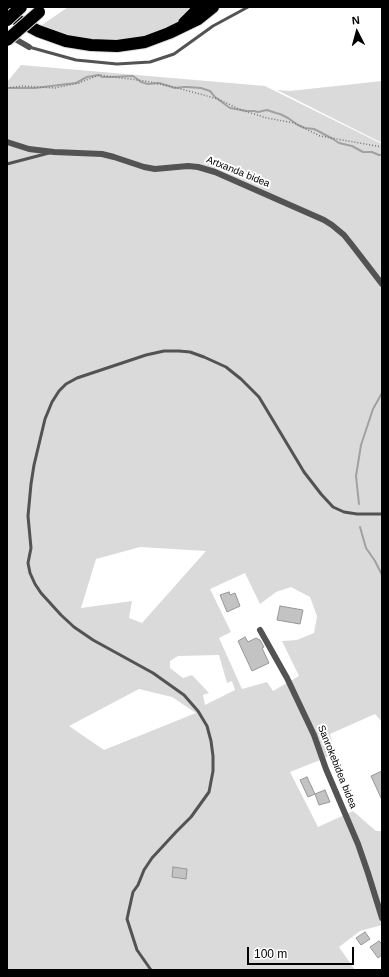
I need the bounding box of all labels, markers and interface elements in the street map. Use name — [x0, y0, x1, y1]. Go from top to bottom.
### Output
north arrow — [337, 12, 377, 52]
text: N — [351, 14, 360, 26]
street label: Artxanda bidea — [205, 154, 271, 190]
street label: Sanrokebidea bidea — [315, 724, 359, 810]
scale bar — [249, 939, 356, 965]
text: 100 m — [254, 947, 287, 961]

